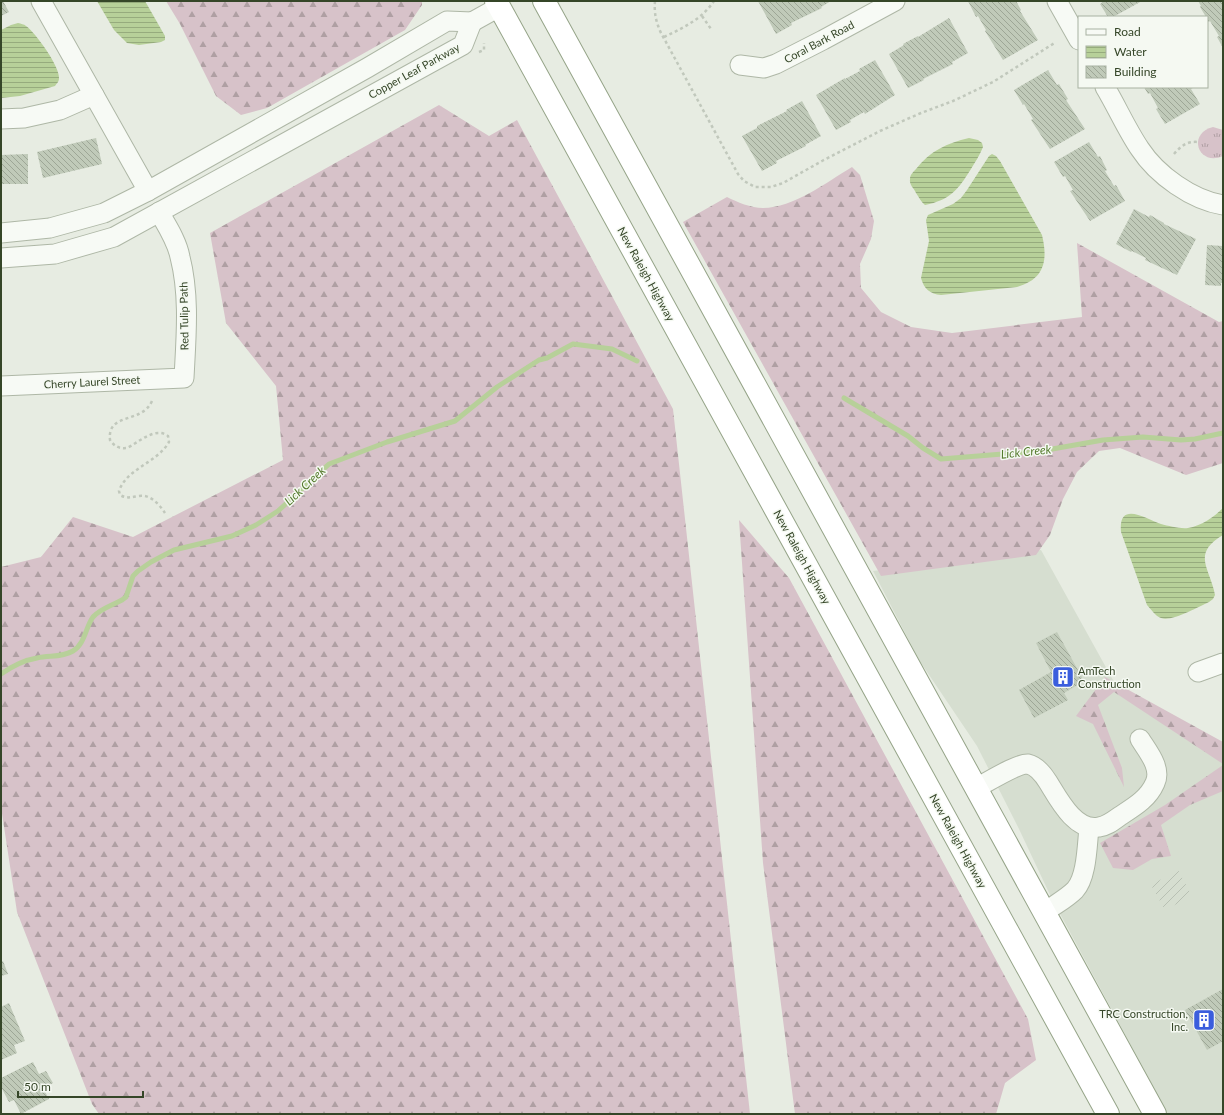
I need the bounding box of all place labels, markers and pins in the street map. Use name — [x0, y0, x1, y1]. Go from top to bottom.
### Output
building icon: AmTech Construction — [1050, 664, 1076, 690]
place label: AmTech Construction — [1078, 664, 1141, 690]
place label: TRC Construction, Inc. — [1099, 1007, 1188, 1033]
building icon: TRC Construction, Inc. — [1191, 1007, 1217, 1033]

